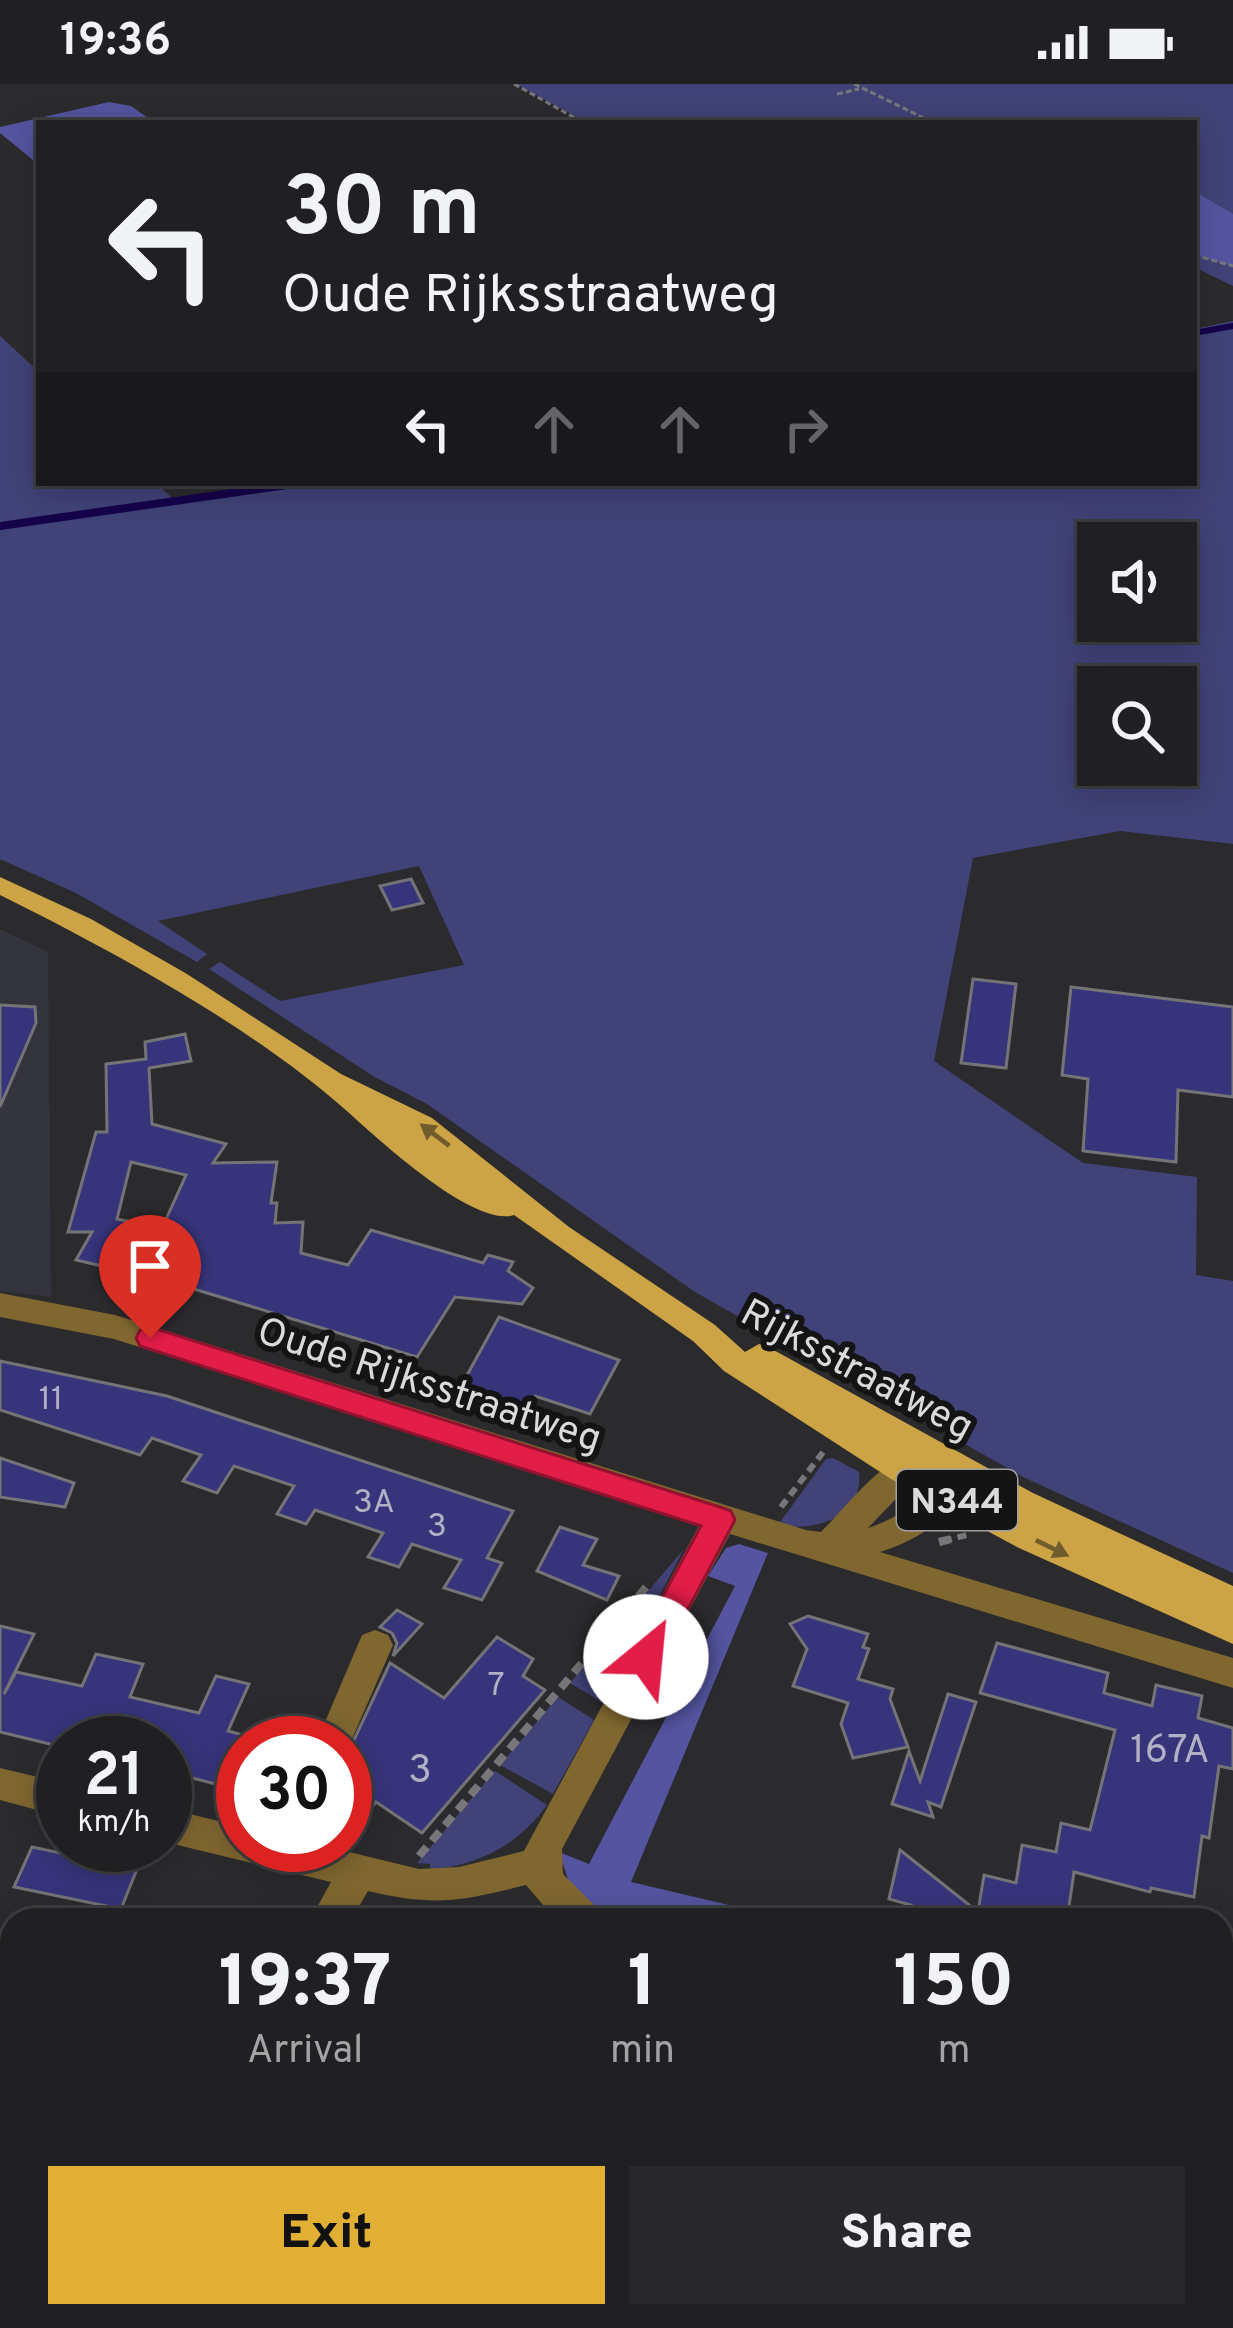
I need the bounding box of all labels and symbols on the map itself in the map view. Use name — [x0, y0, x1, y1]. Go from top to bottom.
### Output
one-way arrow — [419, 1123, 451, 1148]
pin — [99, 1215, 201, 1338]
street label: Rijksstraatweg — [731, 1290, 981, 1454]
street label: Oude Rijksstraatweg — [250, 1309, 607, 1466]
house number: 11 — [39, 1380, 63, 1422]
road number: N344 — [897, 1470, 1017, 1530]
house number: 3A — [353, 1483, 395, 1525]
house number: 3 — [427, 1507, 447, 1549]
one-way arrow — [1035, 1538, 1069, 1558]
position arrow — [583, 1594, 709, 1720]
house number: 7 — [487, 1666, 505, 1708]
speed limit sign: 30 — [216, 1716, 372, 1872]
house number: 167A — [1130, 1728, 1210, 1777]
house number: 3 — [408, 1748, 432, 1797]

